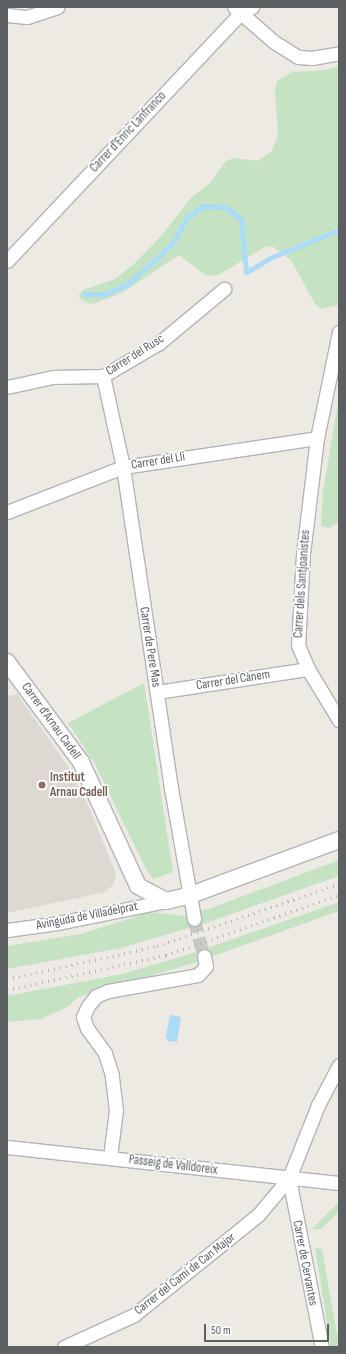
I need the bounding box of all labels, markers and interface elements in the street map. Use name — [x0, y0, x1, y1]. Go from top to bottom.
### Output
street label: Carrer d'Enric Lanfranco — [87, 88, 169, 176]
street label: Carrer del Rusc — [103, 331, 167, 379]
street label: Carrer del Lli — [130, 449, 186, 473]
street label: Carrer dels Santjoanistes — [290, 529, 314, 639]
street label: Carrer de Pere Mas — [136, 606, 164, 688]
street label: Carrer del Cànem — [195, 666, 271, 694]
street label: Carrer d'Arnau Cadell — [18, 680, 84, 762]
place label: Institut Arnau Cadell — [50, 770, 108, 801]
marker: Institut Arnau Cadell — [37, 780, 47, 790]
street label: Avinguda de Villadelprat — [35, 898, 139, 934]
street label: Passeig de Valldoreix — [128, 1152, 218, 1178]
street label: Carrer de Cervantes — [289, 1219, 321, 1307]
street label: Carrer del Camí de Can Major — [131, 1230, 239, 1318]
scale bar — [206, 1316, 331, 1342]
text: 50 m — [211, 1323, 231, 1338]

